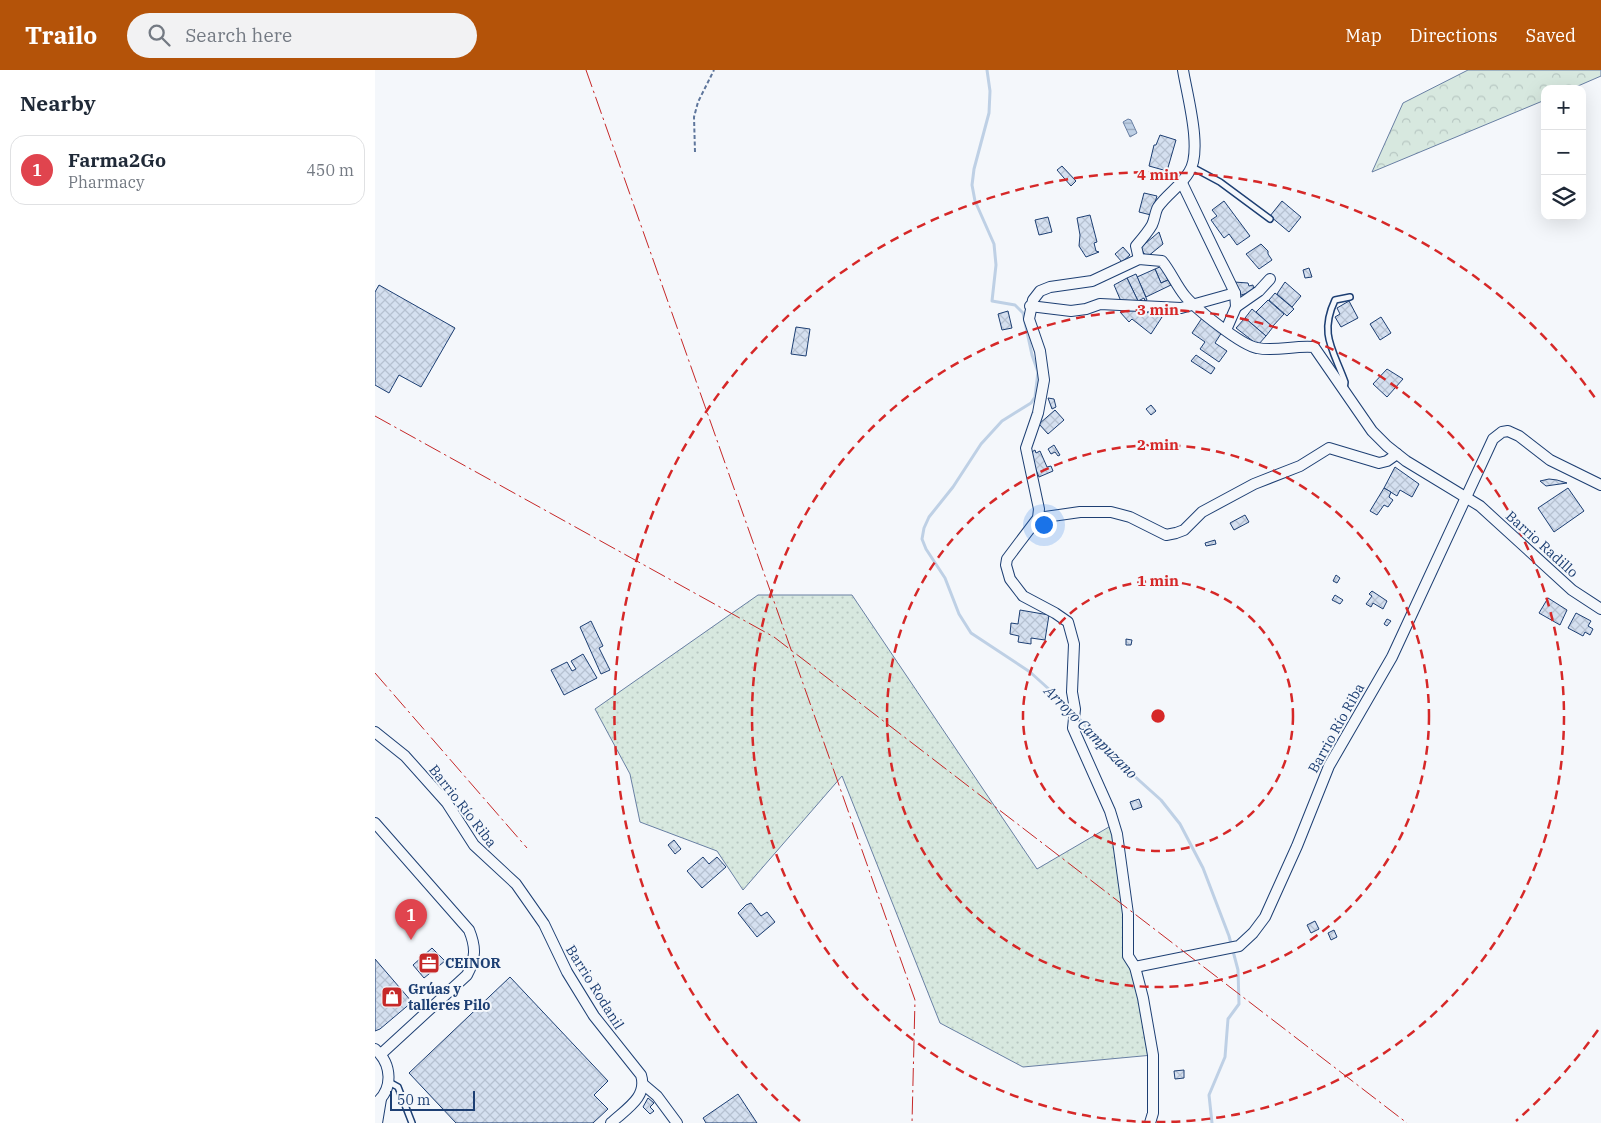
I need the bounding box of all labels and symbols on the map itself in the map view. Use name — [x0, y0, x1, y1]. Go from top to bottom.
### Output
text: 4 min — [1137, 165, 1179, 184]
text: 3 min — [1137, 300, 1179, 319]
text: 2 min — [1137, 435, 1179, 454]
street label: Barrio Radillo — [1502, 507, 1582, 581]
your location — [1031, 512, 1057, 538]
text: 1 min — [1137, 571, 1179, 590]
street label: Barrio Río Riba — [1304, 680, 1368, 776]
water label: Arroyo Campuzano — [1040, 681, 1142, 783]
centre of rings — [1149, 707, 1167, 725]
street label: Barrio Río Riba — [425, 761, 501, 851]
pin: 1 — [395, 899, 427, 940]
street label: Barrio Rodanil — [562, 942, 628, 1032]
office icon: CEINOR — [417, 951, 441, 975]
place label: CEINOR — [445, 954, 502, 972]
place label: Grúas y talleres Pilo — [408, 980, 490, 1014]
shop icon: Grúas y talleres Pilo — [380, 985, 404, 1009]
scale bar — [390, 1088, 475, 1111]

